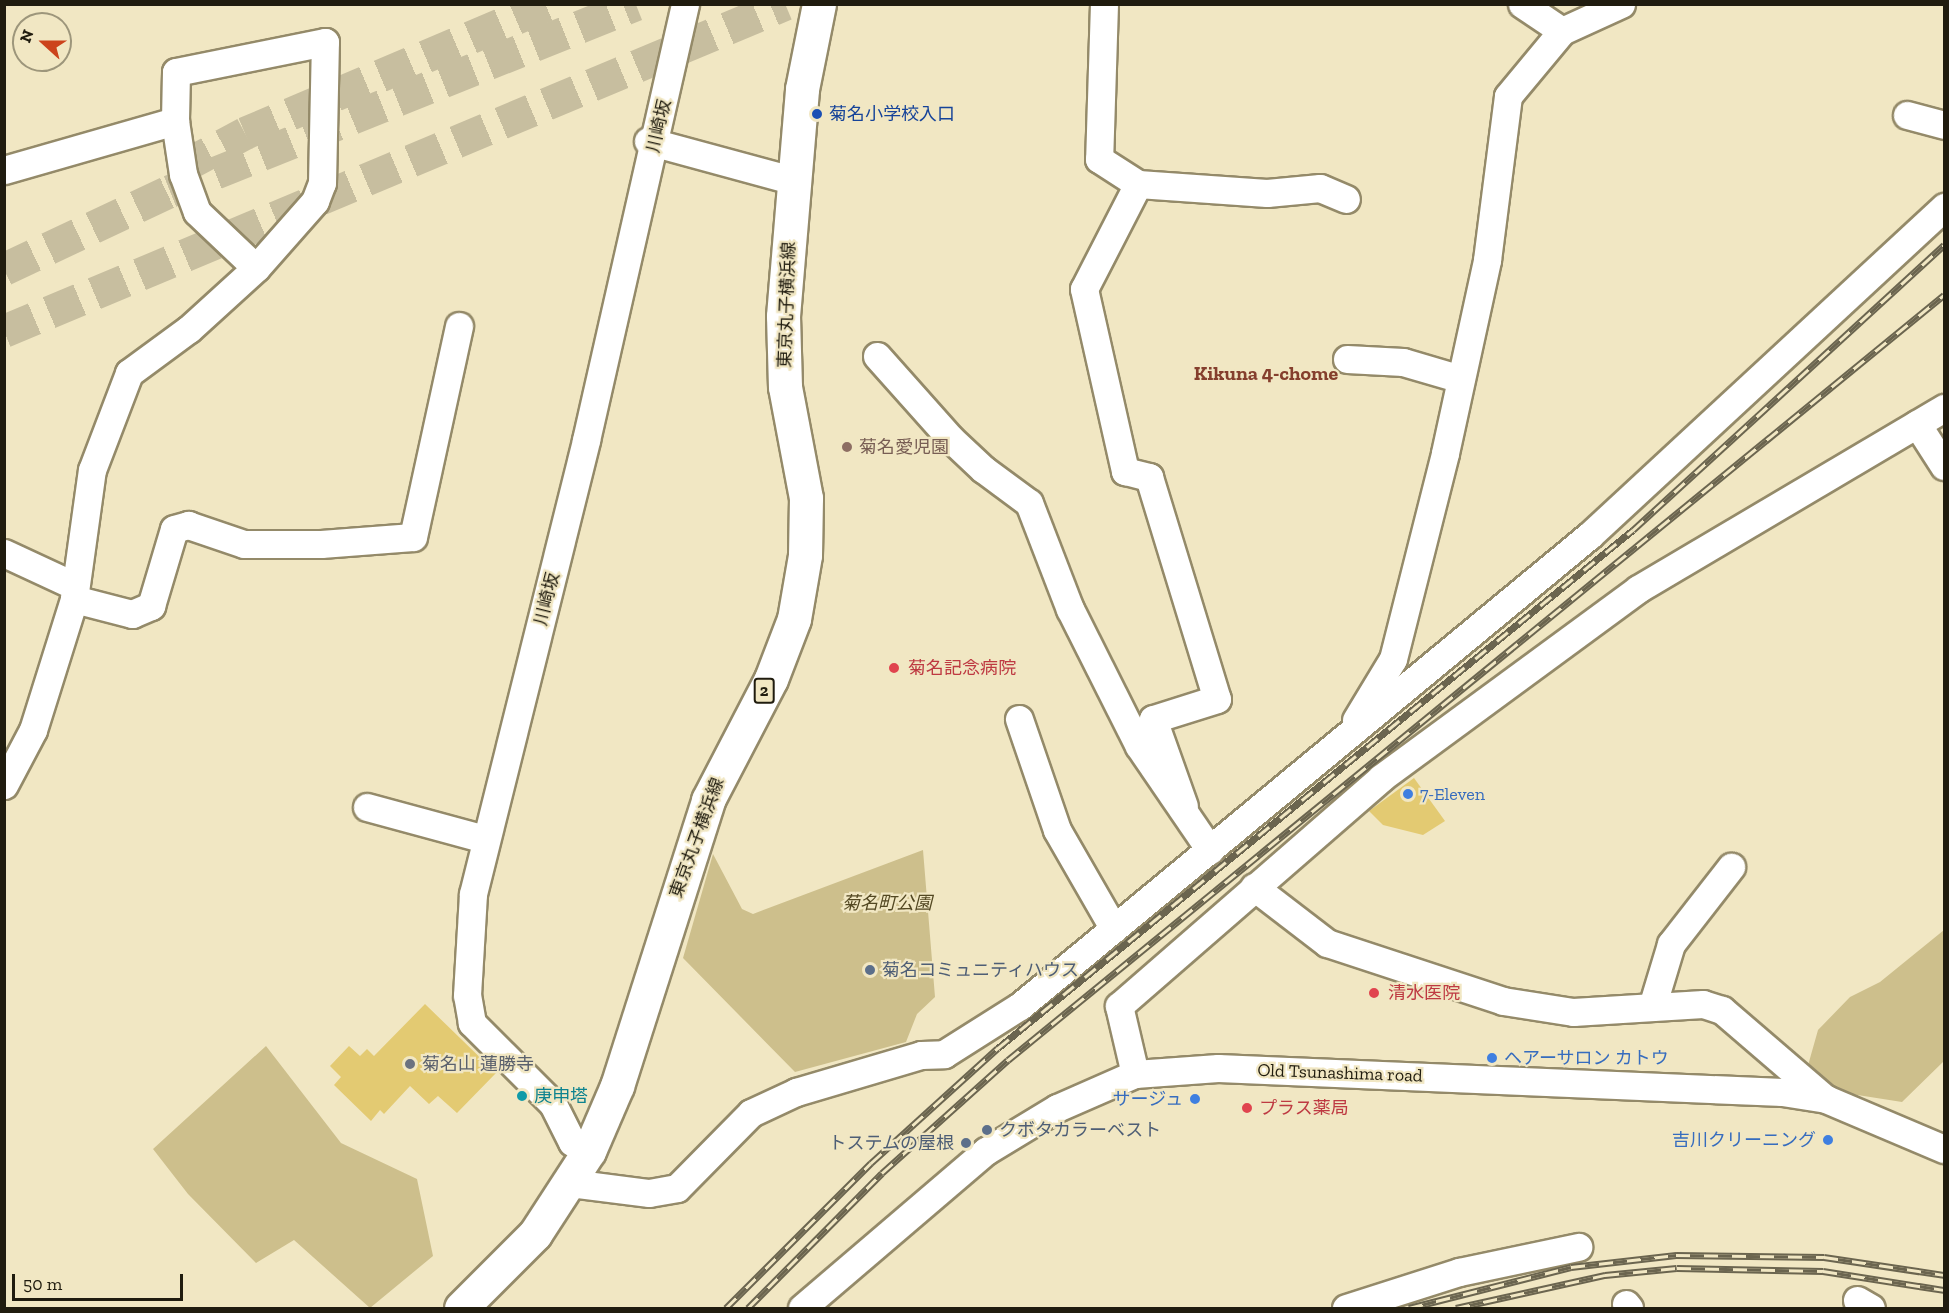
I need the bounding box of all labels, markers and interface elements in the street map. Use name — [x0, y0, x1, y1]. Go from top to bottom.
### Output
north arrow — [12, 12, 72, 72]
text: N — [16, 27, 38, 45]
street label: 川崎坂 — [642, 97, 676, 155]
place label: 菊名小学校入口 — [829, 103, 955, 125]
marker: 菊名小学校入口 — [810, 107, 824, 121]
street label: 東京丸子横浜線 — [774, 242, 800, 368]
district label: Kikuna 4-chome — [1194, 361, 1338, 385]
place label: 菊名愛児園 — [859, 436, 949, 458]
marker: 菊名愛児園 — [840, 440, 854, 454]
street label: 川崎坂 — [530, 570, 564, 628]
place label: 菊名記念病院 — [908, 657, 1016, 679]
marker: 菊名記念病院 — [885, 659, 903, 677]
road number: 2 — [754, 678, 774, 704]
street label: 東京丸子横浜線 — [665, 775, 729, 901]
place label: 7-Eleven — [1420, 783, 1485, 805]
marker: 7-Eleven — [1401, 787, 1415, 801]
park label: 菊名町公園 — [842, 892, 932, 914]
place label: 菊名コミュニティハウス — [882, 959, 1080, 981]
marker: 菊名コミュニティハウス — [863, 963, 877, 977]
place label: 清水医院 — [1388, 982, 1460, 1004]
marker: 清水医院 — [1365, 984, 1383, 1002]
place label: ヘアーサロン カトウ — [1504, 1047, 1669, 1069]
marker: ヘアーサロン カトウ — [1485, 1051, 1499, 1065]
place label: 菊名山 蓮勝寺 — [422, 1053, 534, 1075]
marker: 菊名山 蓮勝寺 — [403, 1057, 417, 1071]
street label: Old Tsunashima road — [1257, 1059, 1423, 1087]
place label: 庚申塔 — [534, 1085, 588, 1107]
place label: サージュ — [1111, 1088, 1183, 1110]
marker: 庚申塔 — [515, 1089, 529, 1103]
marker: サージュ — [1188, 1092, 1202, 1106]
place label: プラス薬局 — [1259, 1097, 1349, 1119]
marker: プラス薬局 — [1240, 1101, 1254, 1115]
place label: クボタカラーベスト — [999, 1119, 1161, 1141]
marker: クボタカラーベスト — [980, 1123, 994, 1137]
place label: 吉川クリーニング — [1672, 1129, 1816, 1151]
place label: トステムの屋根 — [828, 1132, 954, 1154]
marker: 吉川クリーニング — [1821, 1133, 1835, 1147]
marker: トステムの屋根 — [959, 1136, 973, 1150]
scale bar — [15, 1262, 186, 1300]
text: 50 m — [23, 1273, 62, 1295]

